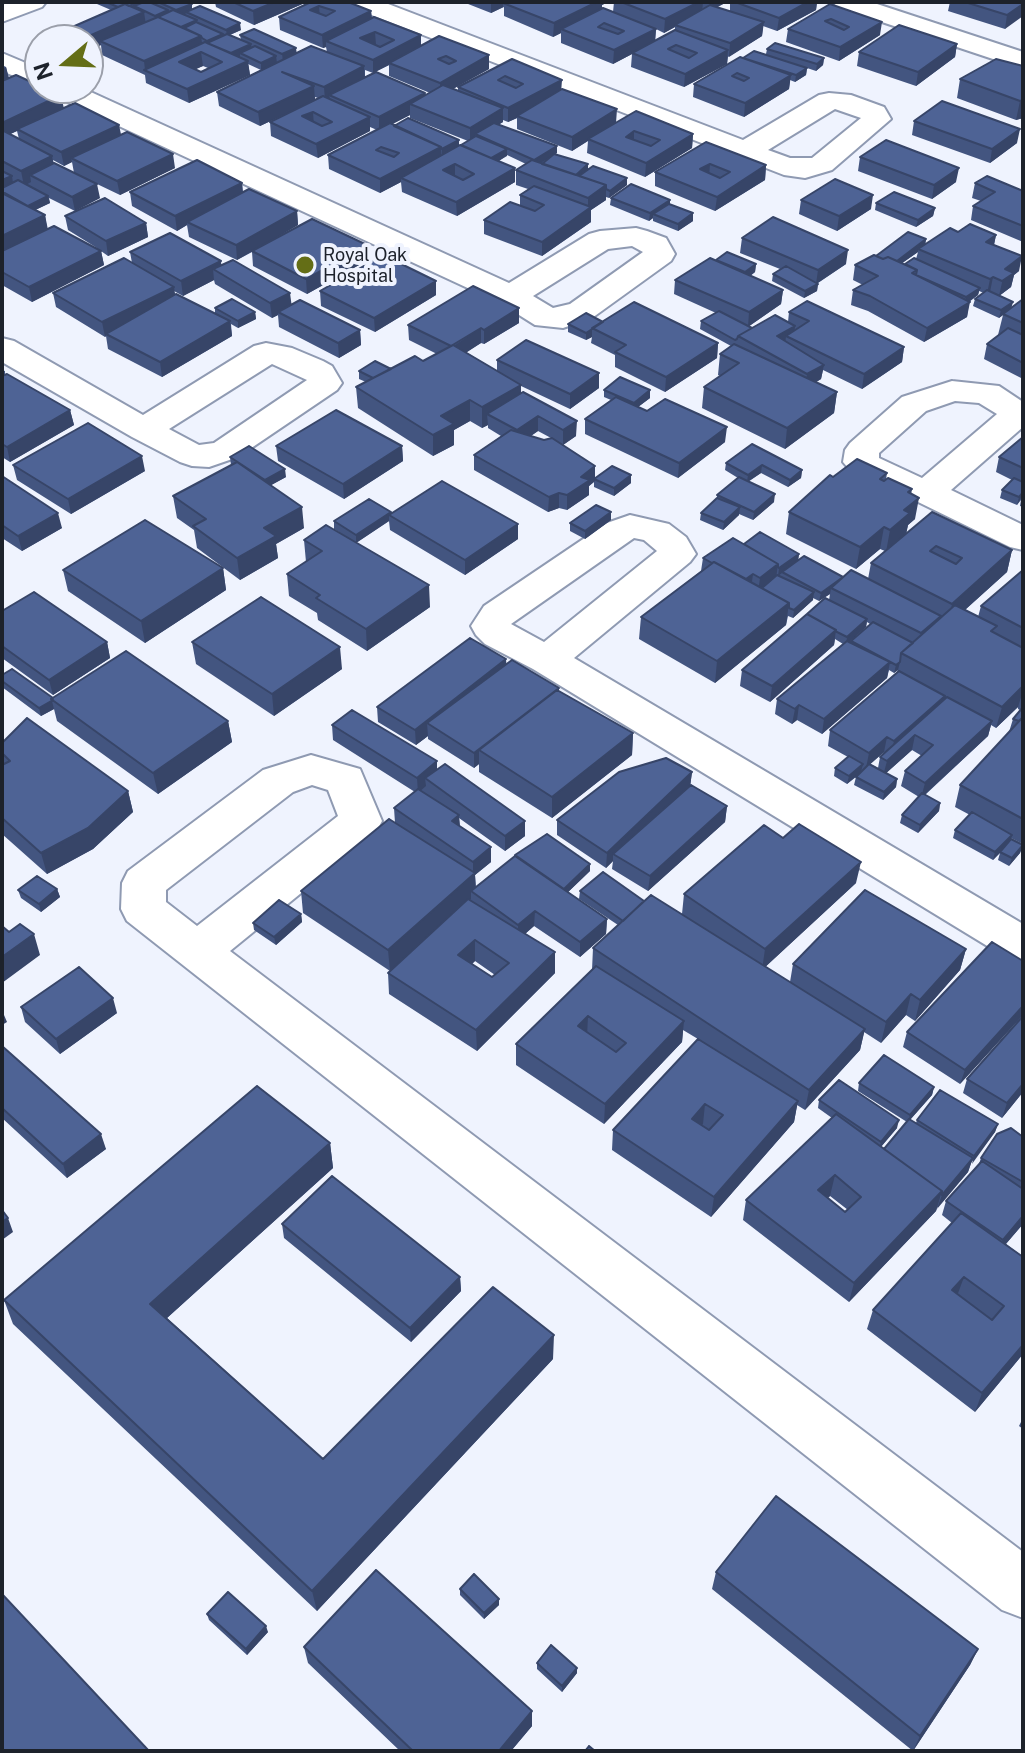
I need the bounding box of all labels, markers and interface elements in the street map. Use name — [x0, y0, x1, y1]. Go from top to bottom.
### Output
north arrow — [24, 24, 104, 104]
text: N — [28, 59, 58, 84]
place label: Royal Oak Hospital — [323, 244, 407, 286]
marker: Royal Oak Hospital — [294, 254, 316, 276]

